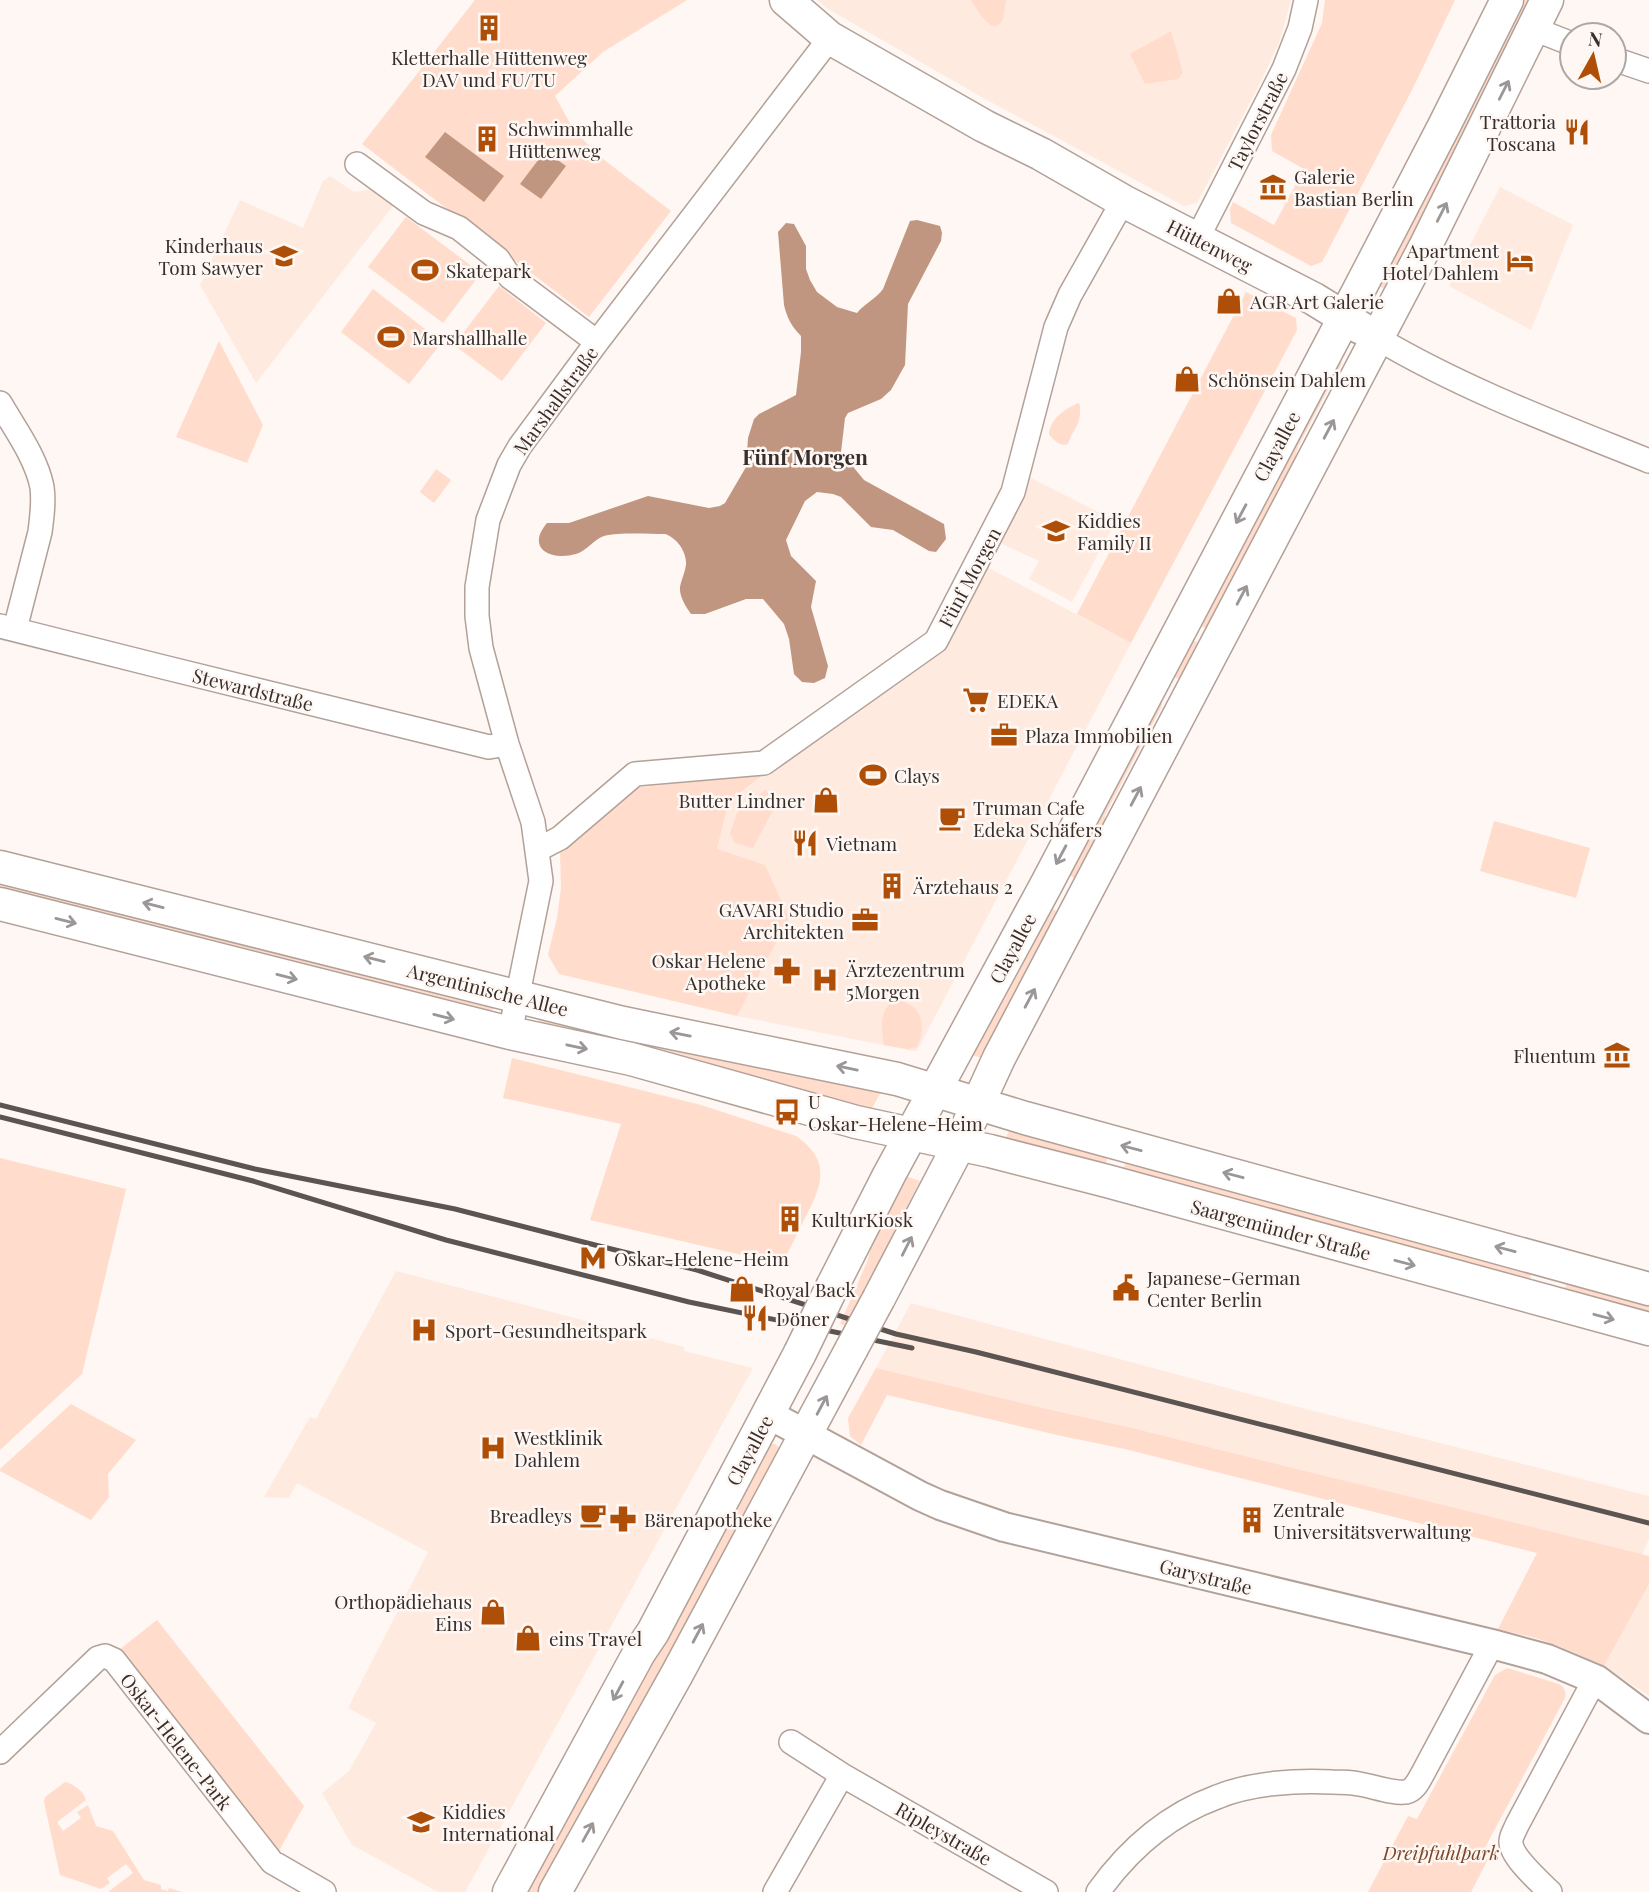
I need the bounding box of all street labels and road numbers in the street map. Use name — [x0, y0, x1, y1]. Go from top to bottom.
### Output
street label: Taylorstraße — [1221, 67, 1293, 175]
street label: Hüttenweg — [1163, 212, 1257, 278]
street label: Marshallstraße — [507, 340, 603, 460]
street label: Clayallee — [1247, 406, 1305, 486]
street label: Fünf Morgen — [932, 522, 1007, 632]
street label: Stewardstraße — [190, 661, 316, 717]
street label: Clayallee — [983, 908, 1041, 988]
street label: Argentinische Allee — [404, 956, 571, 1022]
street label: Saargemünder Straße — [1188, 1192, 1374, 1266]
street label: Clayallee — [720, 1410, 778, 1490]
street label: Garystraße — [1157, 1552, 1255, 1600]
street label: Oskar-Helene-Park — [115, 1667, 239, 1815]
street label: Ripleystraße — [891, 1795, 997, 1871]

